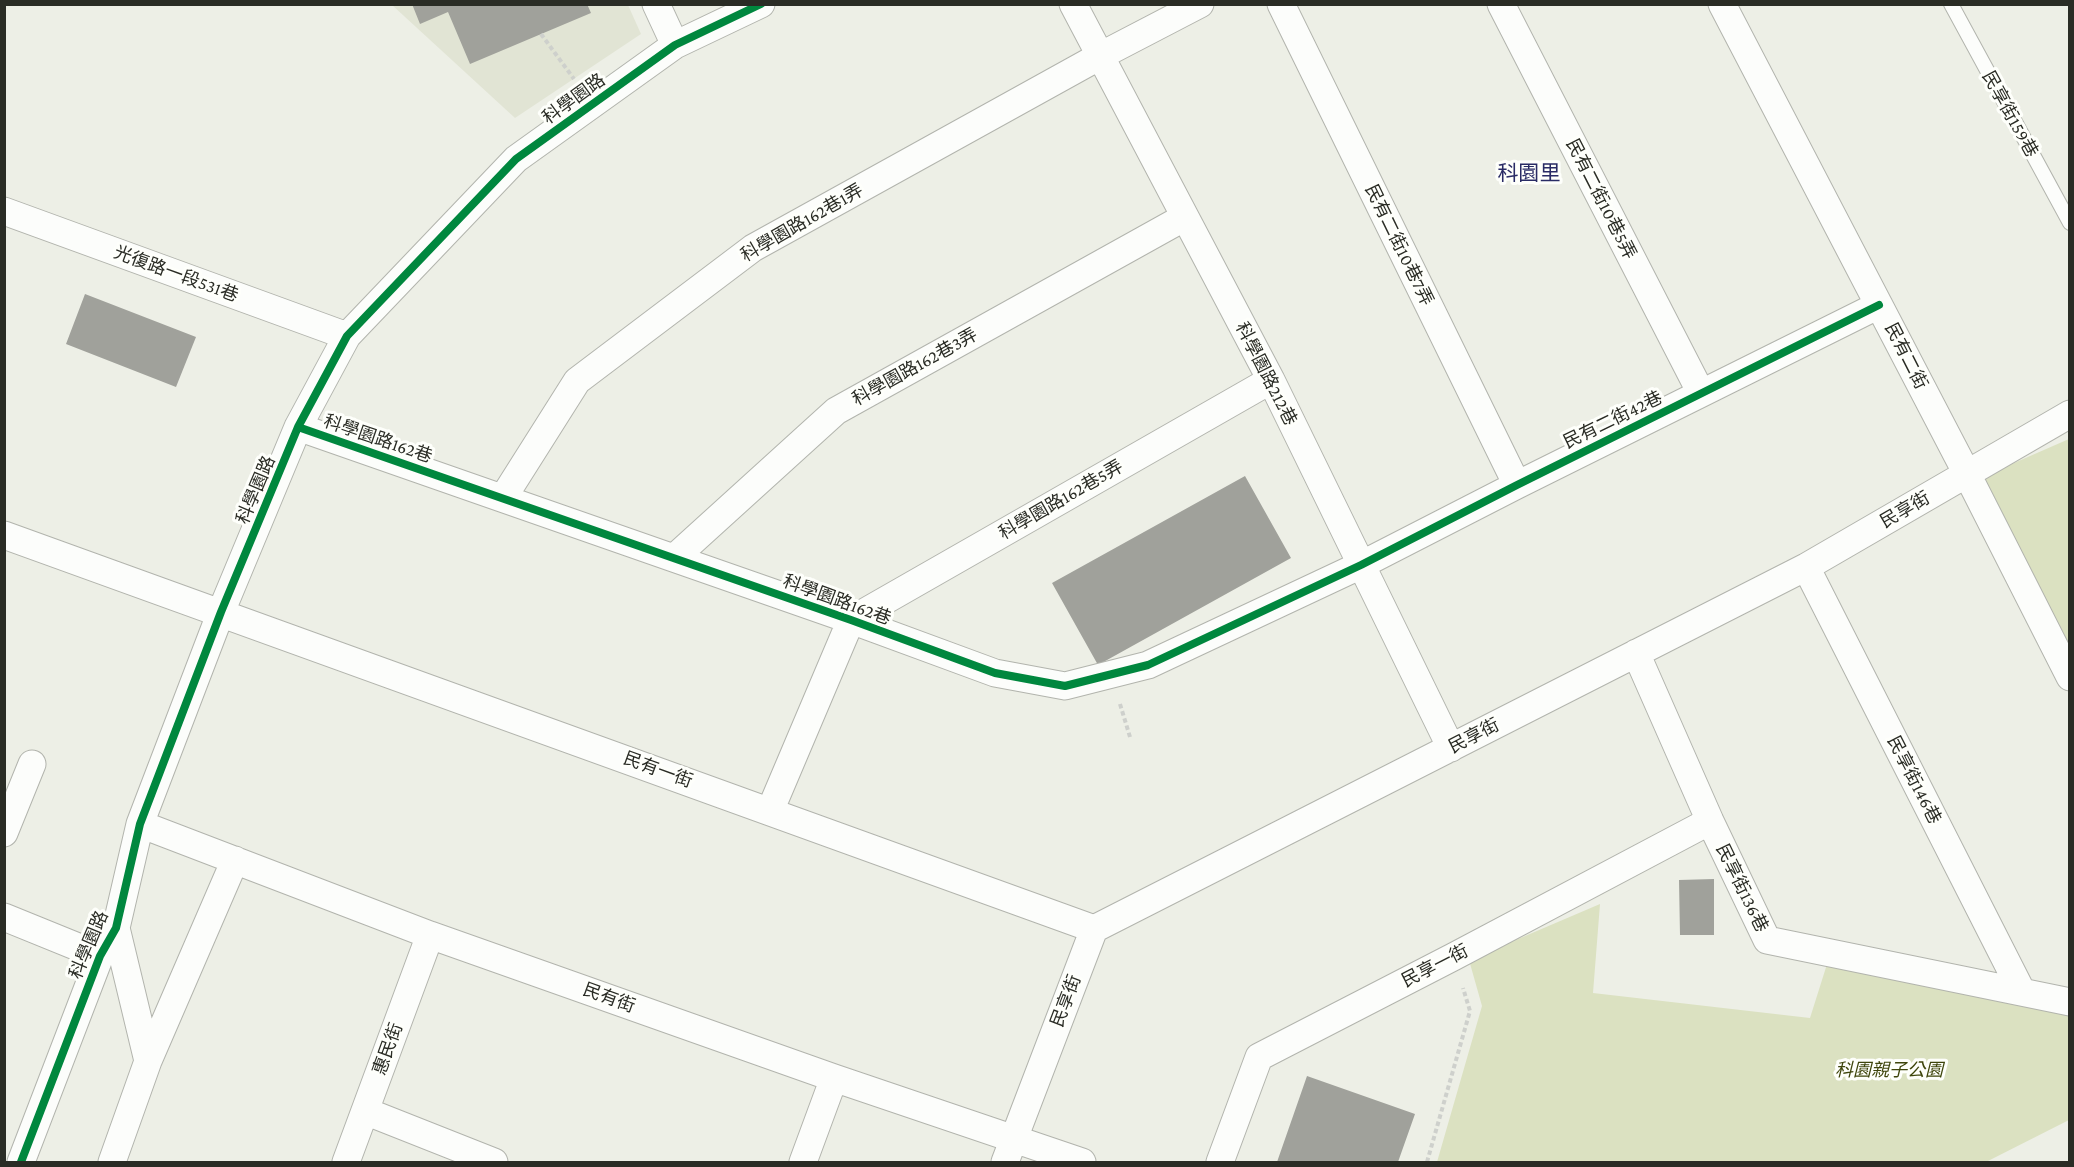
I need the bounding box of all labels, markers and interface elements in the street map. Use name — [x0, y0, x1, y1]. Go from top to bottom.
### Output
street label: 民享街159巷 — [1977, 67, 2043, 161]
street label: 科學園路 — [539, 69, 609, 129]
street label: 民有二街10巷5弄 — [1561, 135, 1641, 263]
district label: 科園里 — [1498, 161, 1560, 187]
street label: 科學園路162巷1弄 — [737, 179, 867, 267]
street label: 民有二街10巷7弄 — [1360, 181, 1438, 309]
street label: 光復路一段531巷 — [111, 241, 241, 307]
street label: 科學園路212巷 — [1231, 319, 1301, 429]
street label: 民有二街 — [1880, 319, 1932, 393]
street label: 科學園路162巷3弄 — [849, 324, 981, 410]
street label: 民有二街42巷 — [1560, 387, 1666, 453]
street label: 科學園路162巷 — [321, 410, 435, 468]
street label: 科學園路 — [232, 453, 280, 527]
street label: 科學園路162巷5弄 — [995, 456, 1127, 544]
street label: 民享街 — [1876, 487, 1934, 533]
street label: 科學園路162巷 — [780, 570, 894, 630]
street label: 民享街 — [1445, 714, 1503, 758]
street label: 民享街146巷 — [1883, 732, 1945, 828]
street label: 民有一街 — [620, 748, 696, 792]
street label: 民享街136巷 — [1711, 840, 1773, 936]
street label: 科學園路 — [65, 908, 113, 982]
street label: 民享一街 — [1398, 940, 1472, 992]
street label: 民享街 — [1046, 972, 1086, 1030]
street label: 民有街 — [580, 979, 638, 1017]
street label: 惠民街 — [369, 1020, 407, 1078]
park label: 科園親子公園 — [1835, 1059, 1943, 1081]

